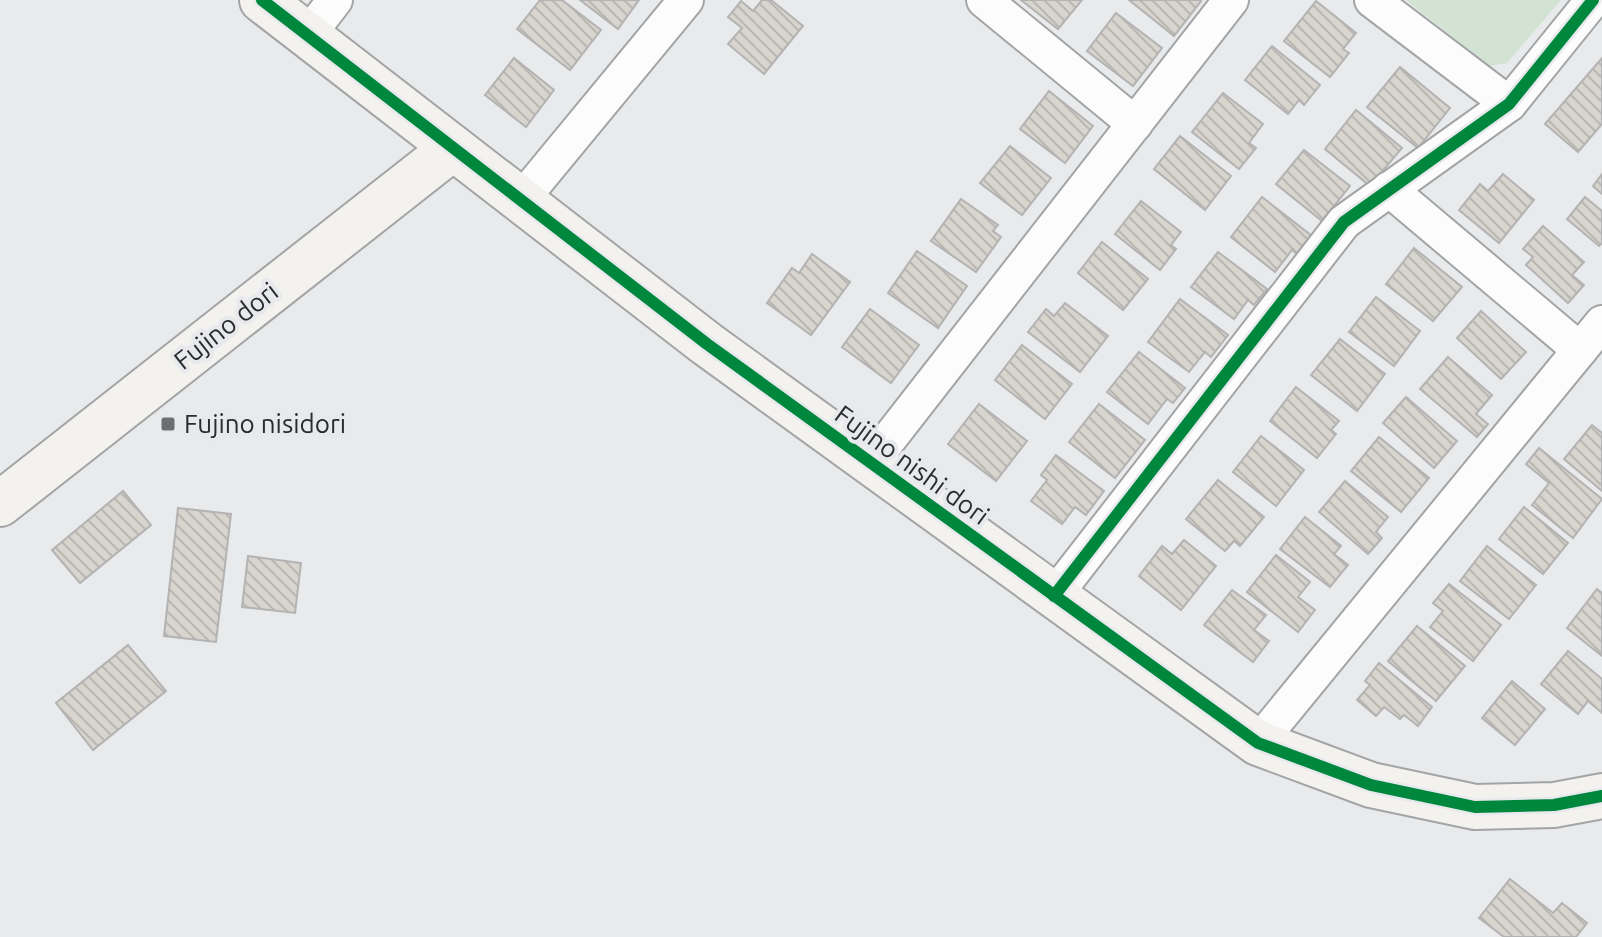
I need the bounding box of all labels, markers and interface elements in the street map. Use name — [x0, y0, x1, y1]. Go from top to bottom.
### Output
street label: Fujino dori — [168, 276, 283, 375]
street label: Fujino nishi dori — [830, 399, 995, 530]
place label: Fujino nisidori — [184, 409, 346, 438]
marker: Fujino nisidori — [159, 415, 177, 433]

